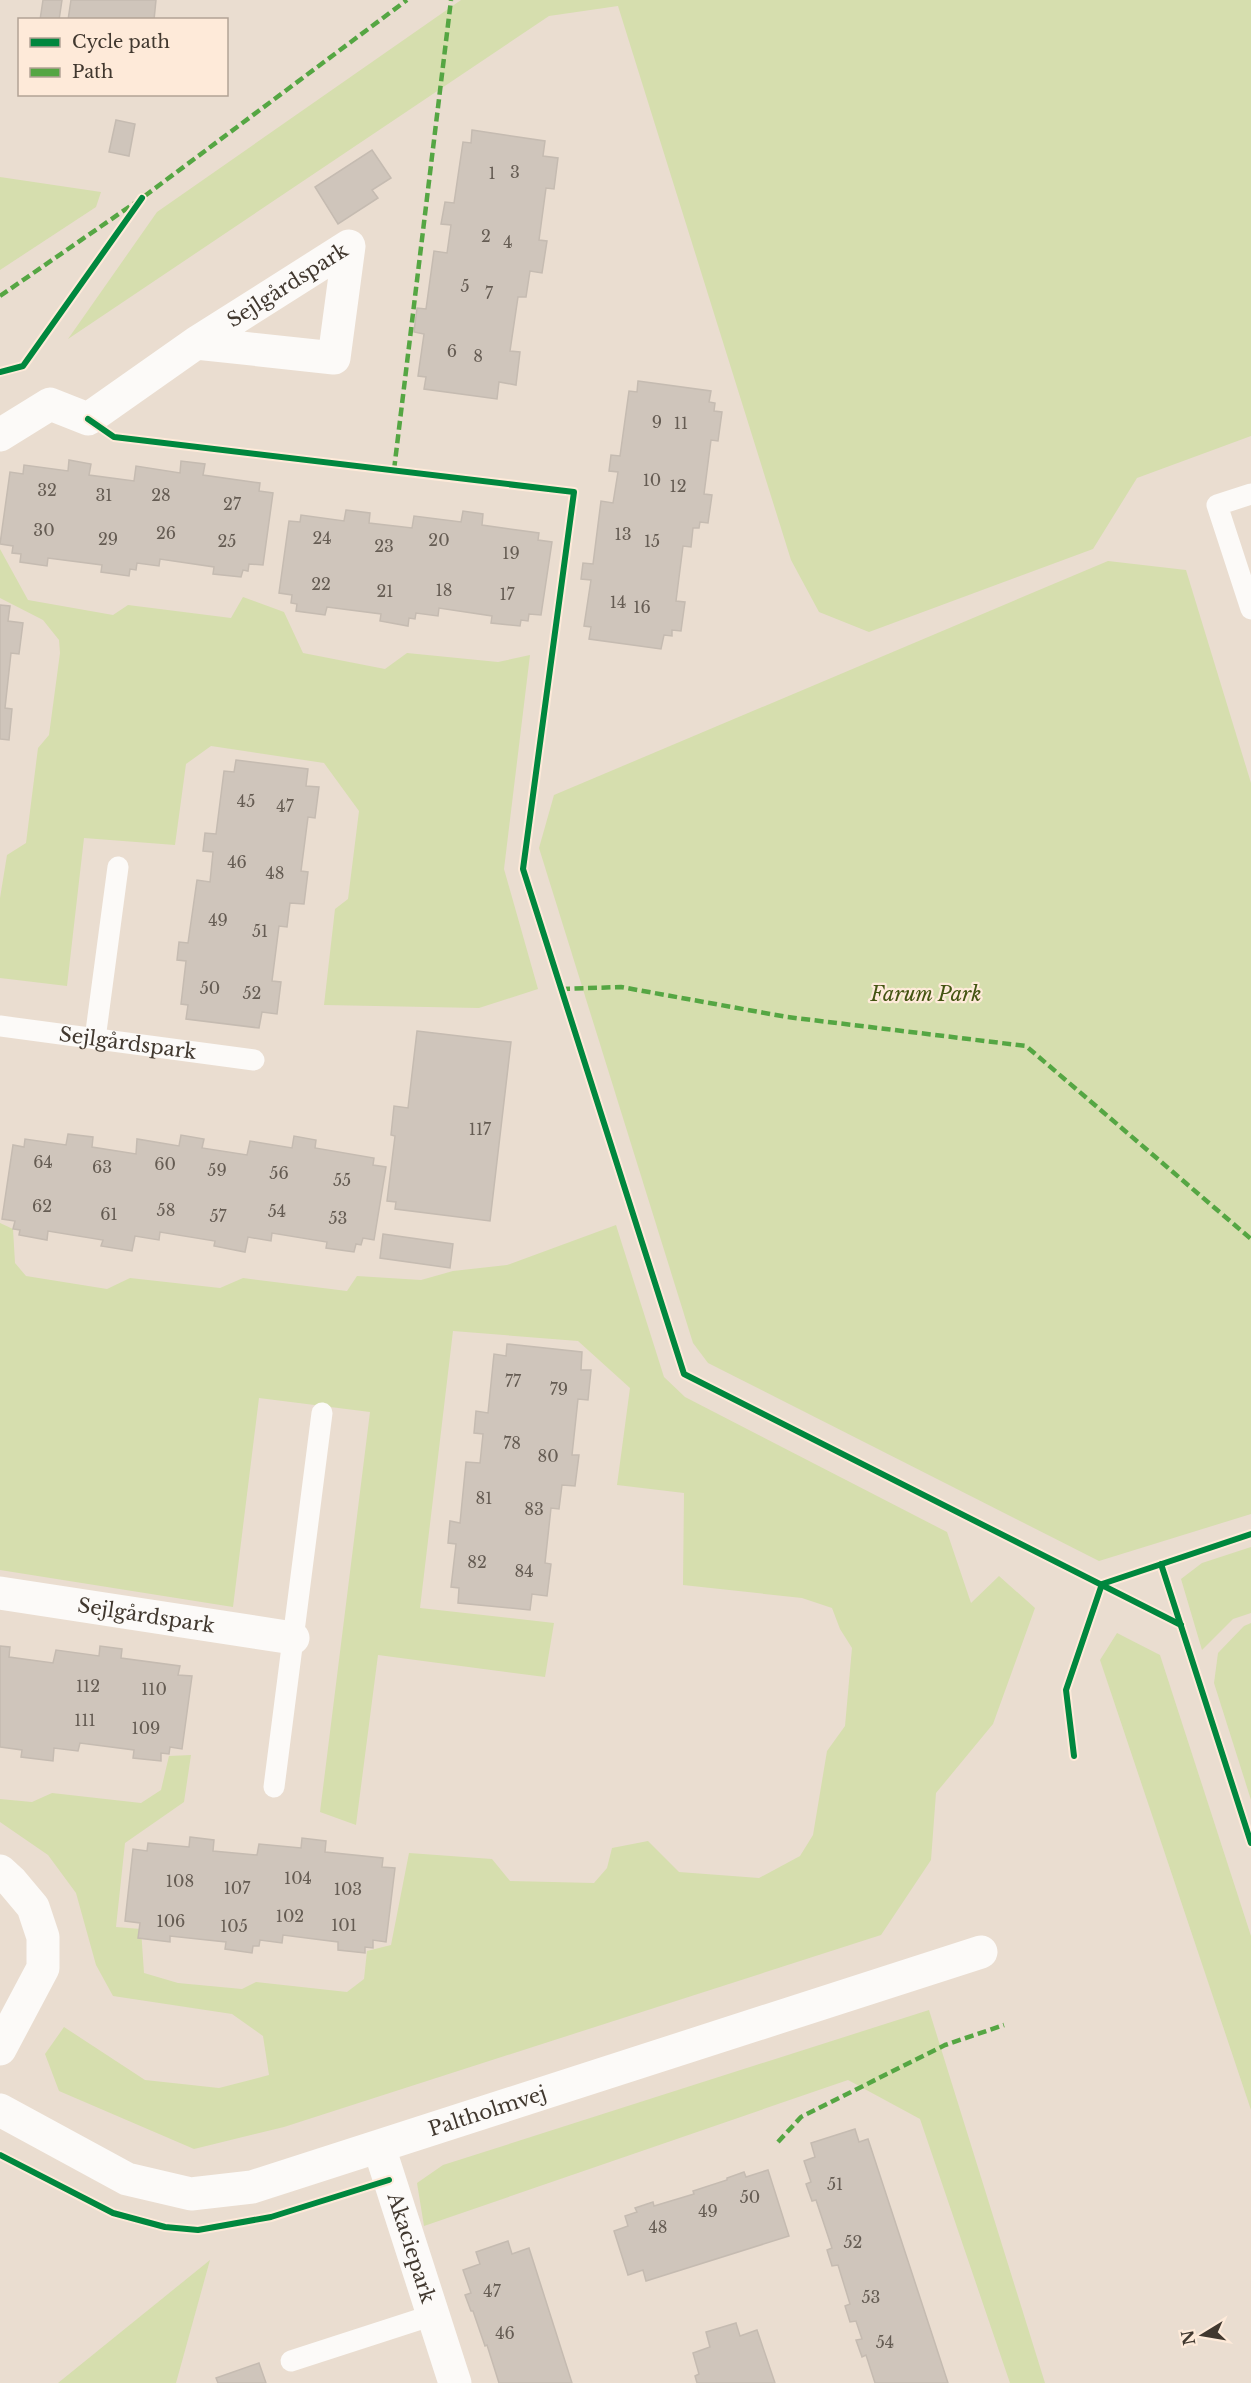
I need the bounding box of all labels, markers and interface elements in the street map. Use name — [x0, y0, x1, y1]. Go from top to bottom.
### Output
legend — [18, 18, 228, 96]
text: Cycle path — [72, 31, 170, 53]
text: Path — [72, 61, 113, 83]
house number: 3 — [510, 162, 520, 182]
house number: 1 — [488, 163, 496, 183]
house number: 2 — [481, 226, 491, 246]
house number: 4 — [503, 232, 513, 252]
street label: Sejlgårdspark — [222, 237, 353, 332]
house number: 5 — [460, 276, 470, 296]
house number: 7 — [485, 283, 494, 303]
house number: 6 — [447, 341, 457, 361]
house number: 8 — [473, 346, 483, 366]
house number: 9 — [652, 412, 662, 432]
house number: 11 — [674, 413, 688, 433]
house number: 10 — [643, 470, 661, 490]
house number: 12 — [670, 476, 687, 496]
house number: 32 — [37, 480, 57, 500]
house number: 31 — [96, 485, 113, 505]
house number: 28 — [151, 485, 171, 505]
house number: 27 — [223, 494, 242, 514]
house number: 30 — [33, 520, 55, 540]
house number: 26 — [156, 523, 176, 543]
house number: 13 — [615, 524, 632, 544]
house number: 24 — [312, 528, 332, 548]
house number: 29 — [98, 529, 118, 549]
house number: 20 — [428, 530, 450, 550]
house number: 25 — [218, 531, 236, 551]
house number: 15 — [644, 531, 660, 551]
house number: 23 — [374, 536, 394, 556]
house number: 19 — [502, 543, 520, 563]
house number: 22 — [311, 574, 331, 594]
house number: 18 — [436, 580, 452, 600]
house number: 21 — [377, 581, 394, 601]
house number: 17 — [499, 584, 516, 604]
house number: 14 — [610, 592, 626, 612]
house number: 16 — [633, 597, 651, 617]
house number: 45 — [237, 791, 255, 811]
house number: 47 — [276, 796, 295, 816]
house number: 46 — [227, 852, 247, 872]
house number: 48 — [265, 863, 285, 883]
house number: 49 — [208, 910, 228, 930]
house number: 51 — [252, 921, 268, 941]
house number: 50 — [200, 978, 220, 998]
park label: Farum Park — [870, 982, 981, 1006]
house number: 52 — [243, 983, 261, 1003]
street label: Sejlgårdspark — [58, 1022, 199, 1064]
house number: 117 — [469, 1119, 492, 1139]
house number: 64 — [33, 1152, 53, 1172]
house number: 60 — [154, 1154, 176, 1174]
house number: 63 — [92, 1157, 112, 1177]
house number: 59 — [207, 1160, 227, 1180]
house number: 56 — [269, 1163, 289, 1183]
house number: 55 — [333, 1170, 351, 1190]
house number: 62 — [32, 1196, 52, 1216]
house number: 58 — [157, 1200, 175, 1220]
house number: 54 — [268, 1201, 286, 1221]
house number: 61 — [100, 1204, 118, 1224]
house number: 57 — [209, 1206, 228, 1226]
house number: 53 — [329, 1208, 347, 1228]
house number: 77 — [505, 1371, 522, 1391]
house number: 79 — [550, 1379, 568, 1399]
house number: 78 — [503, 1433, 521, 1453]
house number: 80 — [537, 1446, 559, 1466]
house number: 81 — [476, 1488, 492, 1508]
house number: 83 — [524, 1499, 544, 1519]
house number: 82 — [467, 1552, 487, 1572]
house number: 84 — [514, 1561, 534, 1581]
street label: Sejlgårdspark — [76, 1593, 217, 1638]
house number: 112 — [76, 1676, 100, 1696]
house number: 110 — [141, 1679, 167, 1699]
house number: 111 — [74, 1710, 96, 1730]
house number: 109 — [132, 1718, 160, 1738]
house number: 104 — [284, 1868, 312, 1888]
house number: 108 — [166, 1871, 194, 1891]
house number: 107 — [224, 1878, 251, 1898]
house number: 103 — [334, 1879, 362, 1899]
house number: 102 — [276, 1906, 304, 1926]
house number: 106 — [157, 1911, 185, 1931]
house number: 101 — [331, 1915, 357, 1935]
house number: 105 — [220, 1916, 248, 1936]
street label: Paltholmvej — [425, 2081, 549, 2141]
house number: 51 — [827, 2174, 843, 2194]
house number: 50 — [740, 2187, 760, 2207]
street label: Akaciepark — [382, 2189, 441, 2307]
house number: 49 — [698, 2201, 718, 2221]
house number: 48 — [648, 2217, 668, 2237]
house number: 52 — [844, 2232, 862, 2252]
house number: 47 — [483, 2281, 502, 2301]
house number: 53 — [862, 2287, 880, 2307]
north arrow — [1173, 2305, 1233, 2365]
house number: 46 — [495, 2323, 515, 2343]
text: N — [1177, 2329, 1200, 2347]
house number: 54 — [876, 2332, 894, 2352]

